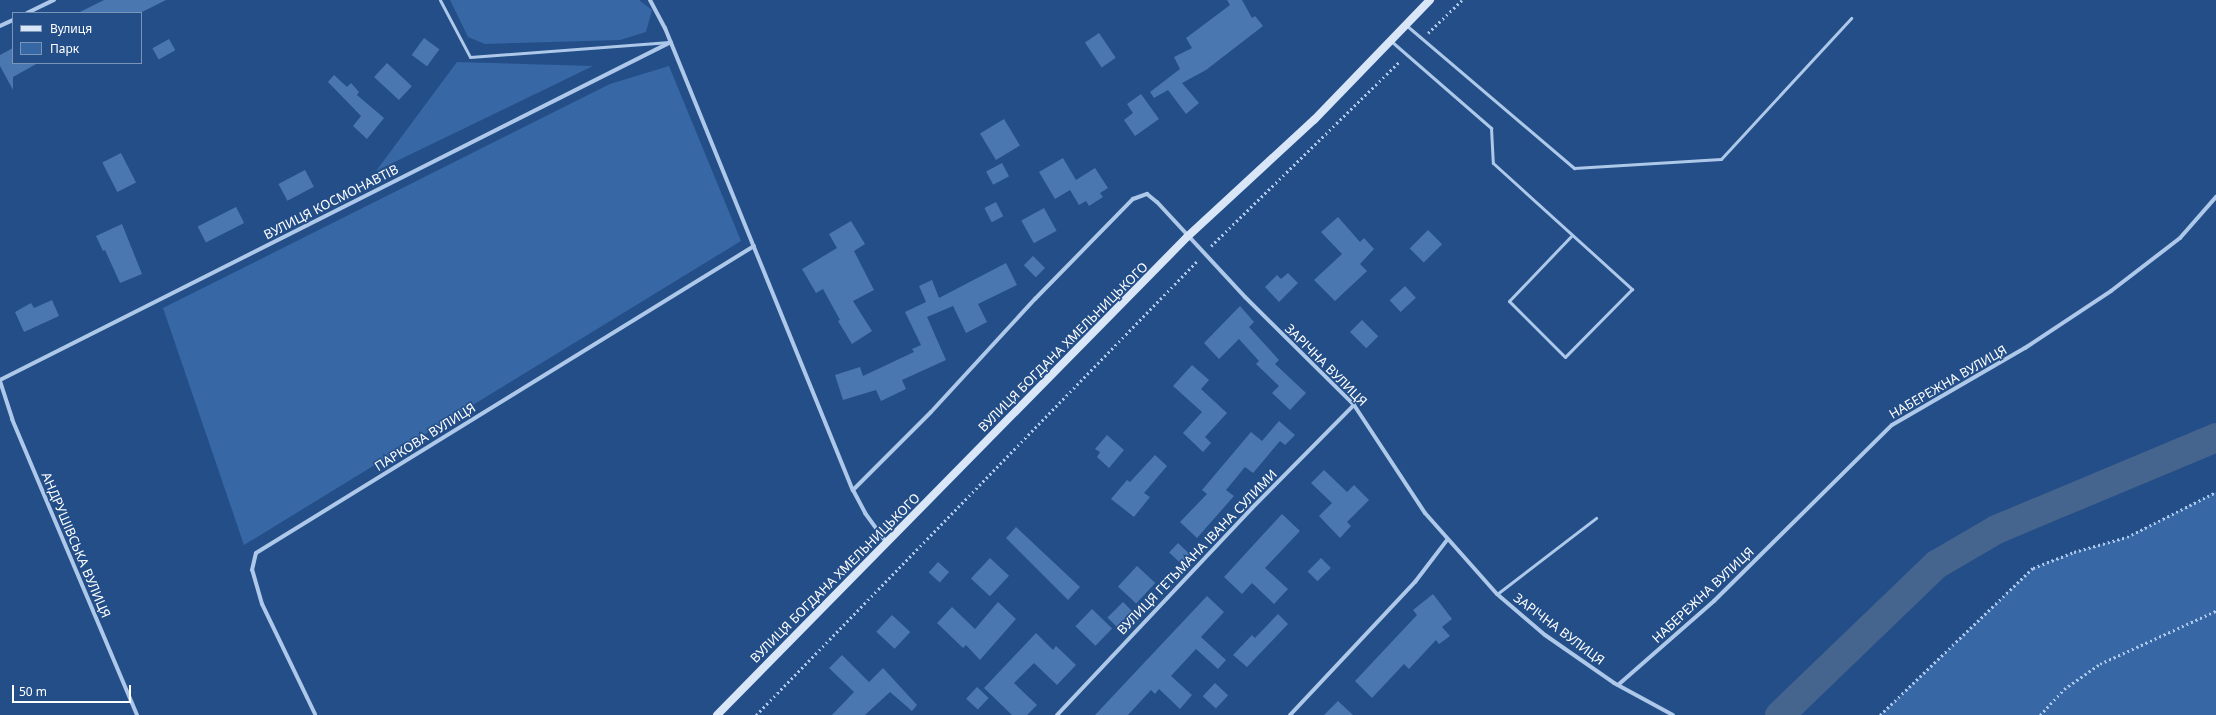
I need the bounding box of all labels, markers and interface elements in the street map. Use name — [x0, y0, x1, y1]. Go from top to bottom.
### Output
legend — [12, 12, 142, 64]
text: Вулиця — [50, 20, 92, 37]
text: Парк — [50, 40, 79, 57]
street label: ВУЛИЦЯ КОСМОНАВТІВ — [261, 161, 401, 243]
street label: ВУЛИЦЯ БОГДАНА ХМЕЛЬНИЦЬКОГО — [975, 259, 1151, 435]
street label: ЗАРІЧНА ВУЛИЦЯ — [1282, 321, 1370, 409]
street label: НАБЕРЕЖНА ВУЛИЦЯ — [1886, 342, 2010, 422]
street label: ПАРКОВА ВУЛИЦЯ — [372, 400, 478, 474]
street label: ВУЛИЦЯ ГЕТЬМАНА ІВАНА СУЛИМИ — [1114, 466, 1280, 638]
street label: АНДРУШІВСЬКА ВУЛИЦЯ — [38, 470, 114, 620]
street label: ВУЛИЦЯ БОГДАНА ХМЕЛЬНИЦЬКОГО — [747, 490, 923, 666]
street label: НАБЕРЕЖНА ВУЛИЦЯ — [1649, 544, 1757, 646]
street label: ЗАРІЧНА ВУЛИЦЯ — [1511, 590, 1607, 668]
scale bar — [14, 677, 133, 703]
text: 50 m — [19, 683, 47, 700]

